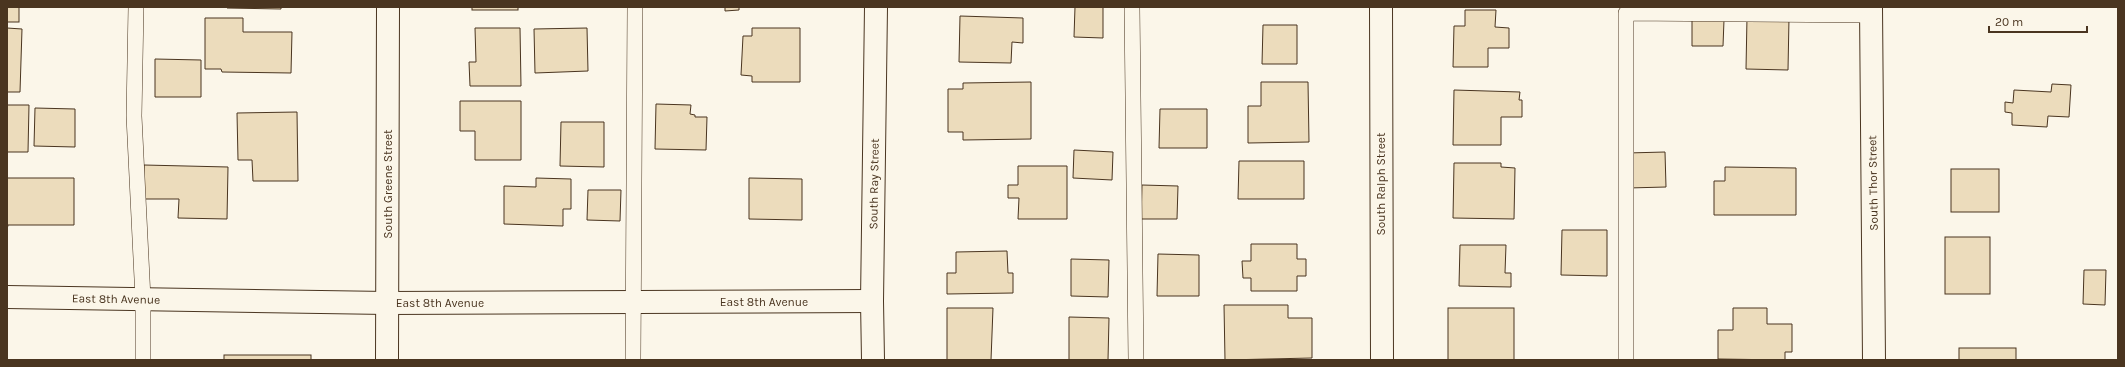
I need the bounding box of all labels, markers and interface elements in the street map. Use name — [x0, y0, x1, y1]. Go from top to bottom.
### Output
scale bar — [1989, 8, 2087, 34]
text: 20 m — [1995, 15, 2023, 29]
street label: South Greene Street — [381, 129, 395, 239]
street label: South Ralph Street — [1374, 132, 1388, 236]
street label: South Thor Street — [1865, 135, 1881, 231]
street label: South Ray Street — [866, 138, 882, 230]
street label: East 8th Avenue — [72, 291, 160, 307]
street label: East 8th Avenue — [720, 295, 808, 309]
street label: East 8th Avenue — [396, 296, 484, 310]

